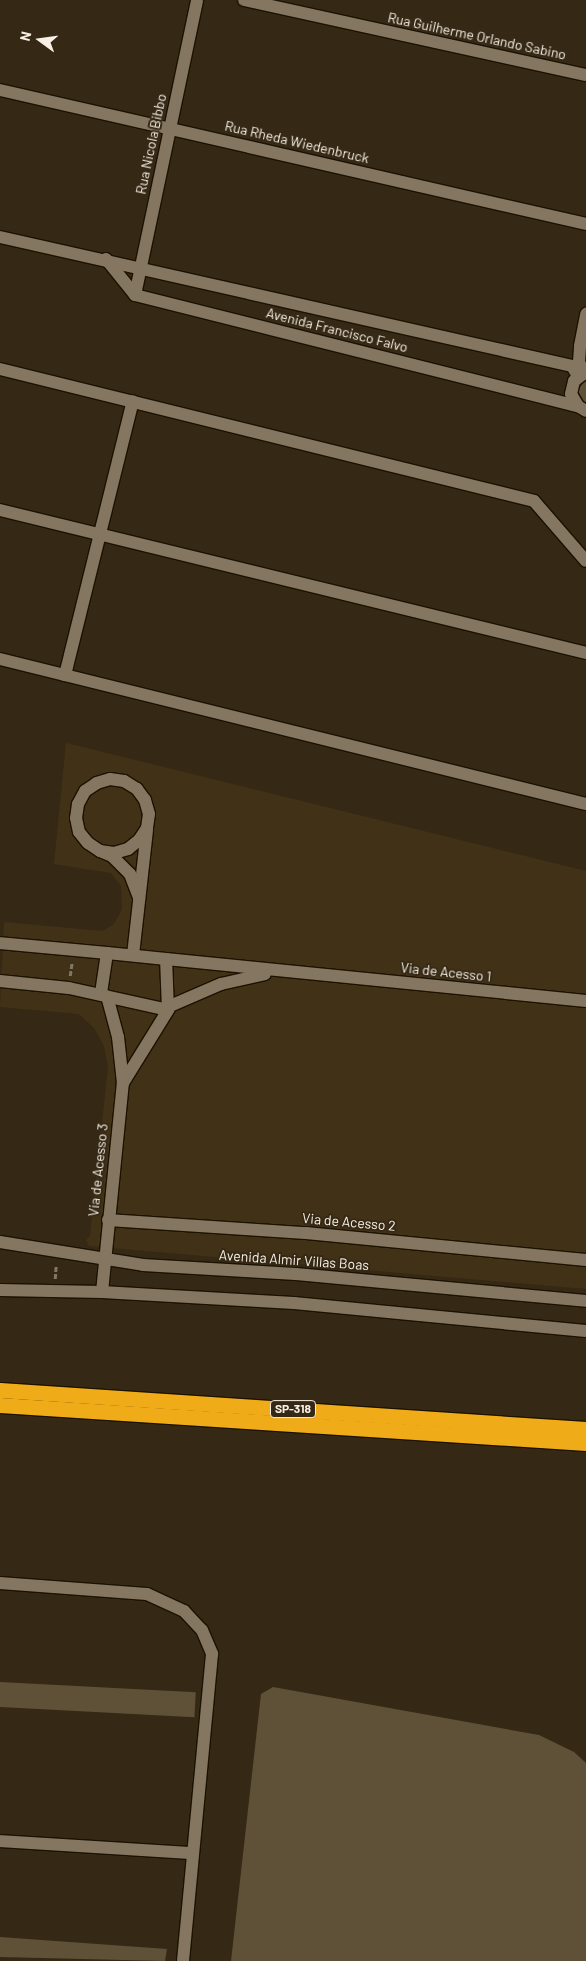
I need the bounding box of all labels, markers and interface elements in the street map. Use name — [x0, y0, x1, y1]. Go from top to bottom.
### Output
street label: Rua Guilherme Orlando Sabino — [386, 9, 568, 63]
north arrow — [15, 15, 65, 65]
text: N — [16, 30, 34, 43]
street label: Rua Nicola Bibbo — [132, 92, 170, 196]
street label: Rua Rheda Wiedenbruck — [223, 117, 371, 167]
street label: Avenida Francisco Falvo — [264, 304, 410, 356]
street label: Via de Acesso 1 — [400, 959, 492, 985]
street label: Via de Acesso 3 — [85, 1123, 111, 1217]
street label: Via de Acesso 2 — [302, 1210, 396, 1234]
street label: Avenida Almir Villas Boas — [218, 1246, 370, 1274]
road number: SP-318 — [269, 1400, 317, 1418]

